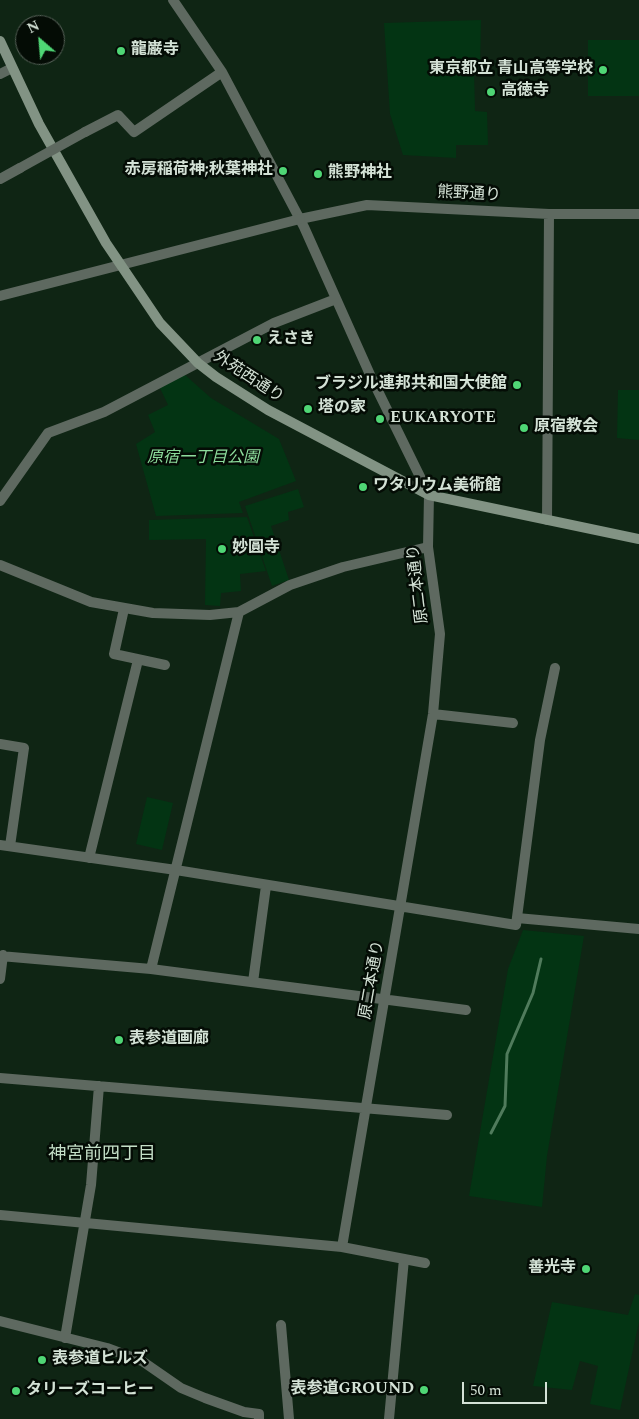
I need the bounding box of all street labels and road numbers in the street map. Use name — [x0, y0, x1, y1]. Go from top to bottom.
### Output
street label: 熊野通り — [437, 184, 501, 206]
street label: 外苑西通り — [209, 348, 287, 408]
street label: 原二本通り — [405, 543, 433, 625]
street label: 原二本通り — [357, 939, 389, 1021]

